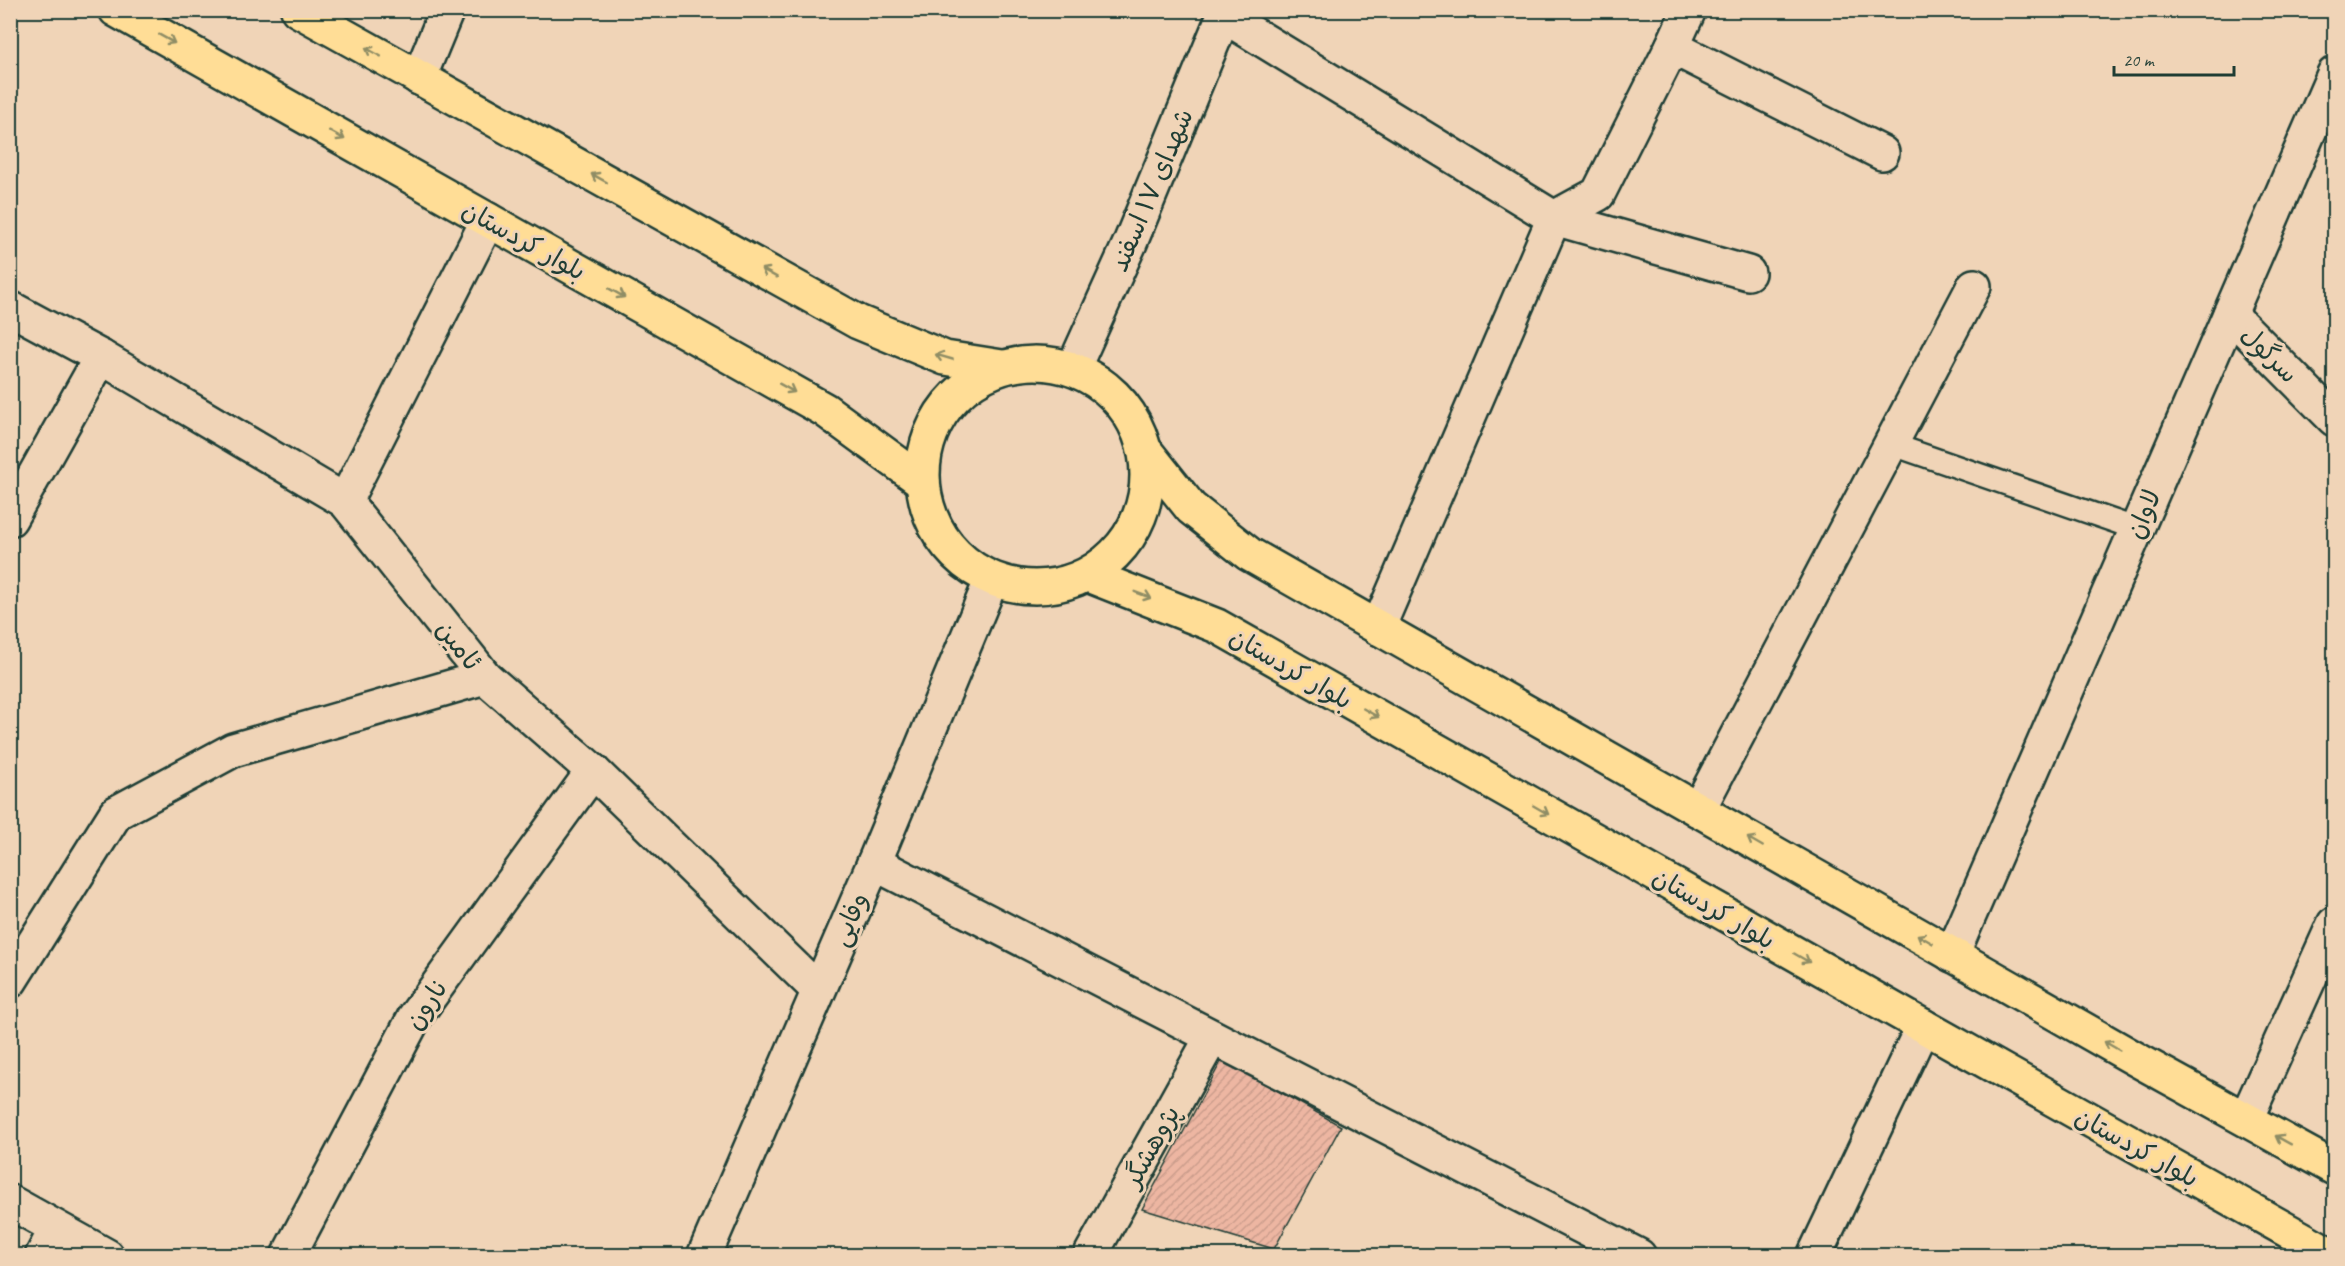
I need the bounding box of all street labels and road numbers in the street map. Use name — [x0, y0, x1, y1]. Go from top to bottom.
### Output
street label: شهدای ۱۷ اسفند — [1102, 104, 1201, 277]
street label: بلوار کردستان — [456, 193, 591, 288]
street label: سرگول — [2234, 319, 2305, 390]
street label: لاوان — [2118, 484, 2169, 544]
street label: ئامین — [429, 613, 489, 677]
street label: بلوار کردستان — [1223, 620, 1358, 717]
street label: بلوار کردستان — [1646, 860, 1781, 957]
street label: وفایی — [823, 887, 876, 951]
street label: نارون — [397, 972, 455, 1036]
street label: پژوهشگر — [1115, 1099, 1187, 1195]
street label: بلوار کردستان — [2069, 1100, 2204, 1195]

